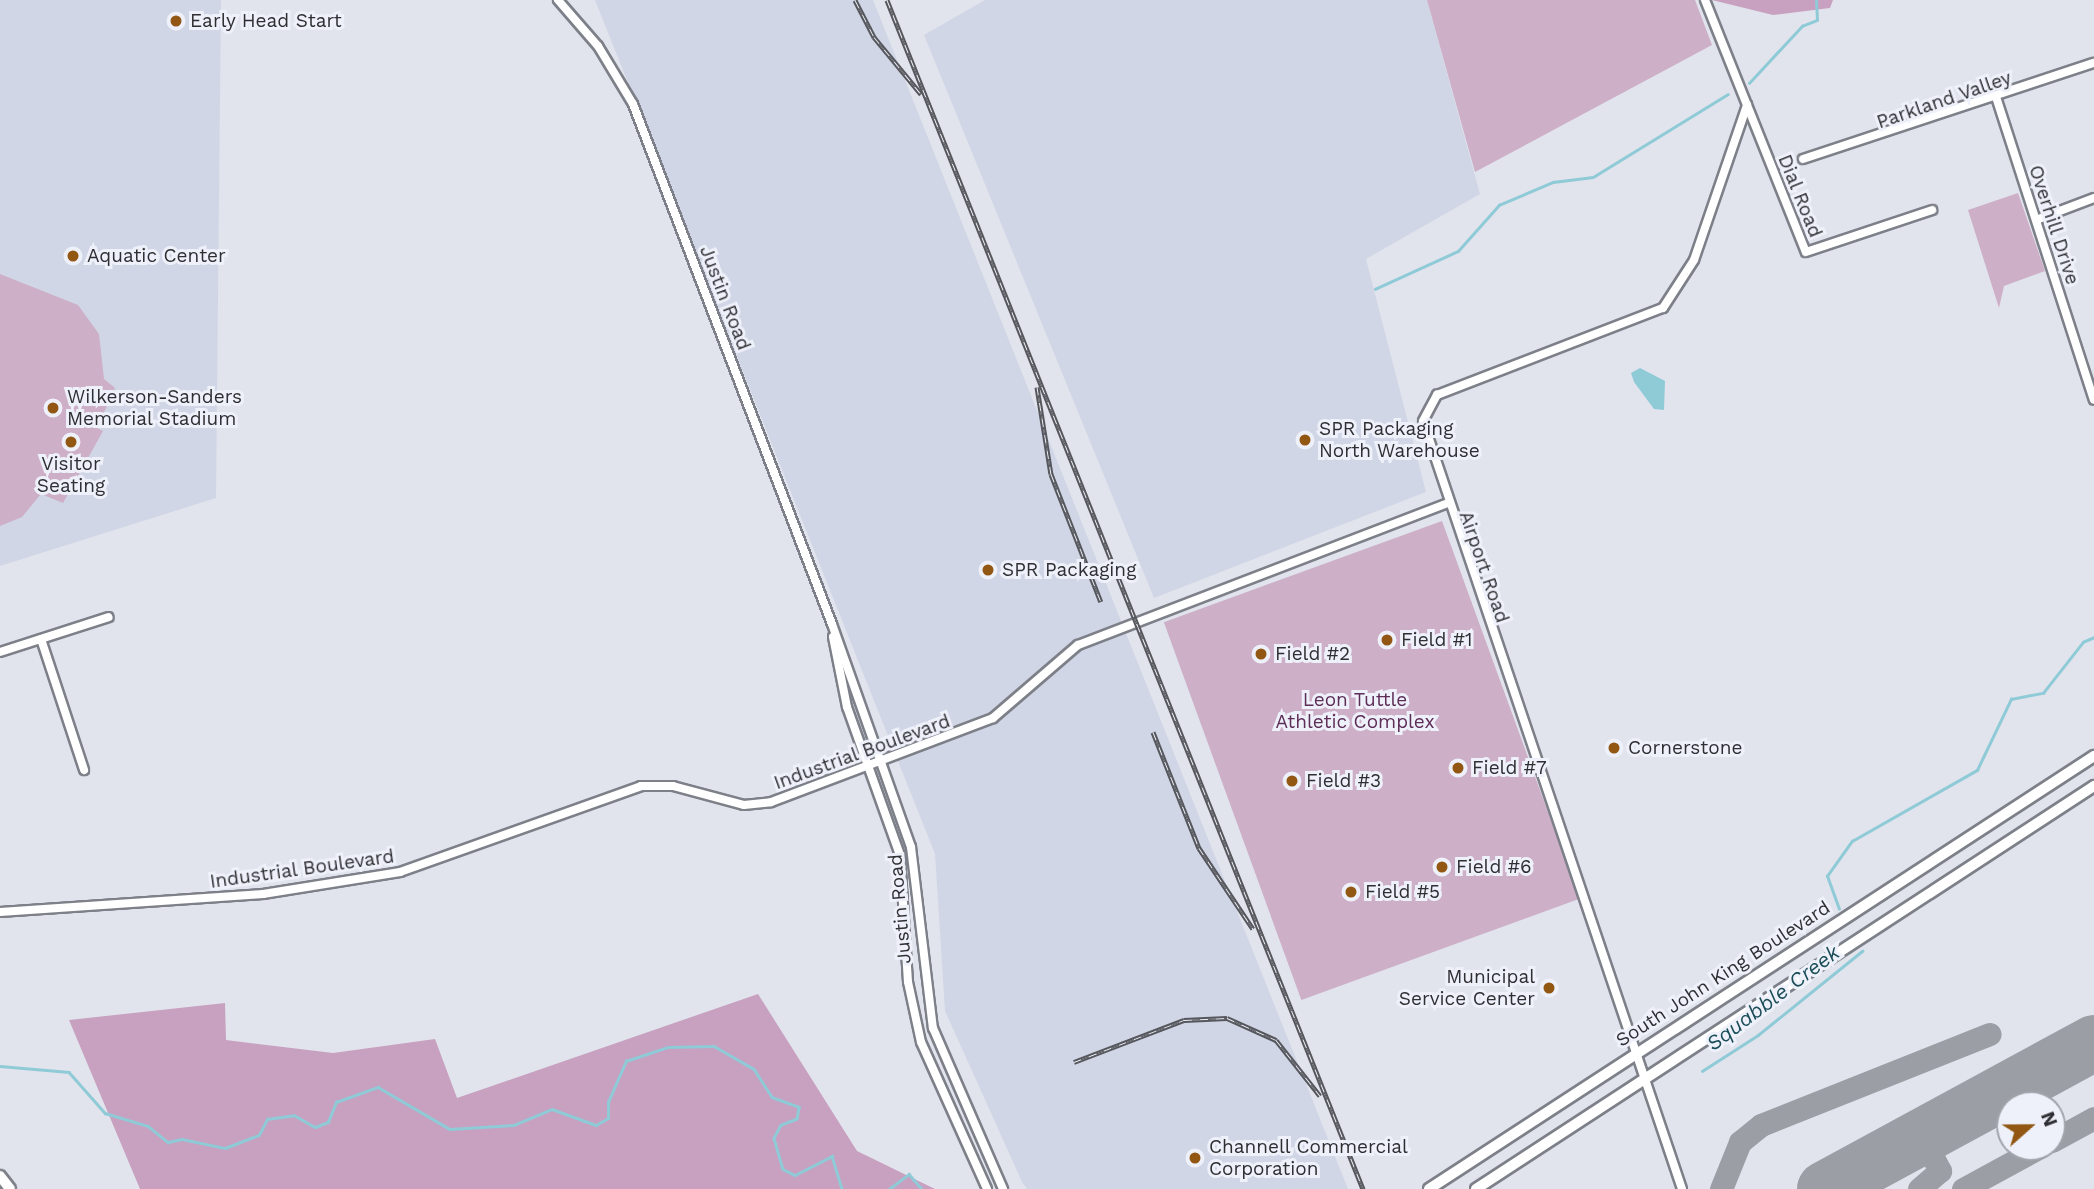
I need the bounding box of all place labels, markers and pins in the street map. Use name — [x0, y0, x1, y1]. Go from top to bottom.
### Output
place label: Early Head Start — [190, 10, 342, 32]
marker: Early Head Start — [168, 13, 184, 29]
place label: Aquatic Center — [87, 245, 226, 267]
marker: Aquatic Center — [65, 248, 81, 264]
place label: Wilkerson-Sanders Memorial Stadium — [67, 386, 242, 430]
marker: Wilkerson-Sanders Memorial Stadium — [45, 400, 61, 416]
place label: SPR Packaging North Warehouse — [1319, 418, 1480, 462]
marker: SPR Packaging North Warehouse — [1297, 432, 1313, 448]
marker: Visitor Seating — [63, 434, 79, 450]
place label: Visitor Seating — [37, 453, 105, 497]
place label: SPR Packaging — [1002, 559, 1136, 581]
marker: SPR Packaging — [980, 562, 996, 578]
place label: Field #1 — [1401, 629, 1472, 651]
marker: Field #1 — [1379, 632, 1395, 648]
place label: Field #2 — [1275, 643, 1350, 665]
marker: Field #2 — [1253, 646, 1269, 662]
place label: Cornerstone — [1628, 737, 1742, 759]
marker: Cornerstone — [1606, 740, 1622, 756]
place label: Field #7 — [1472, 757, 1547, 779]
marker: Field #7 — [1450, 760, 1466, 776]
place label: Field #3 — [1306, 770, 1381, 792]
marker: Field #3 — [1284, 773, 1300, 789]
place label: Field #6 — [1456, 856, 1532, 878]
marker: Field #6 — [1434, 859, 1450, 875]
place label: Field #5 — [1365, 881, 1440, 903]
marker: Field #5 — [1343, 884, 1359, 900]
place label: Municipal Service Center — [1399, 966, 1535, 1010]
marker: Municipal Service Center — [1541, 980, 1557, 996]
place label: Channell Commercial Corporation — [1209, 1136, 1408, 1180]
marker: Channell Commercial Corporation — [1187, 1150, 1203, 1166]

